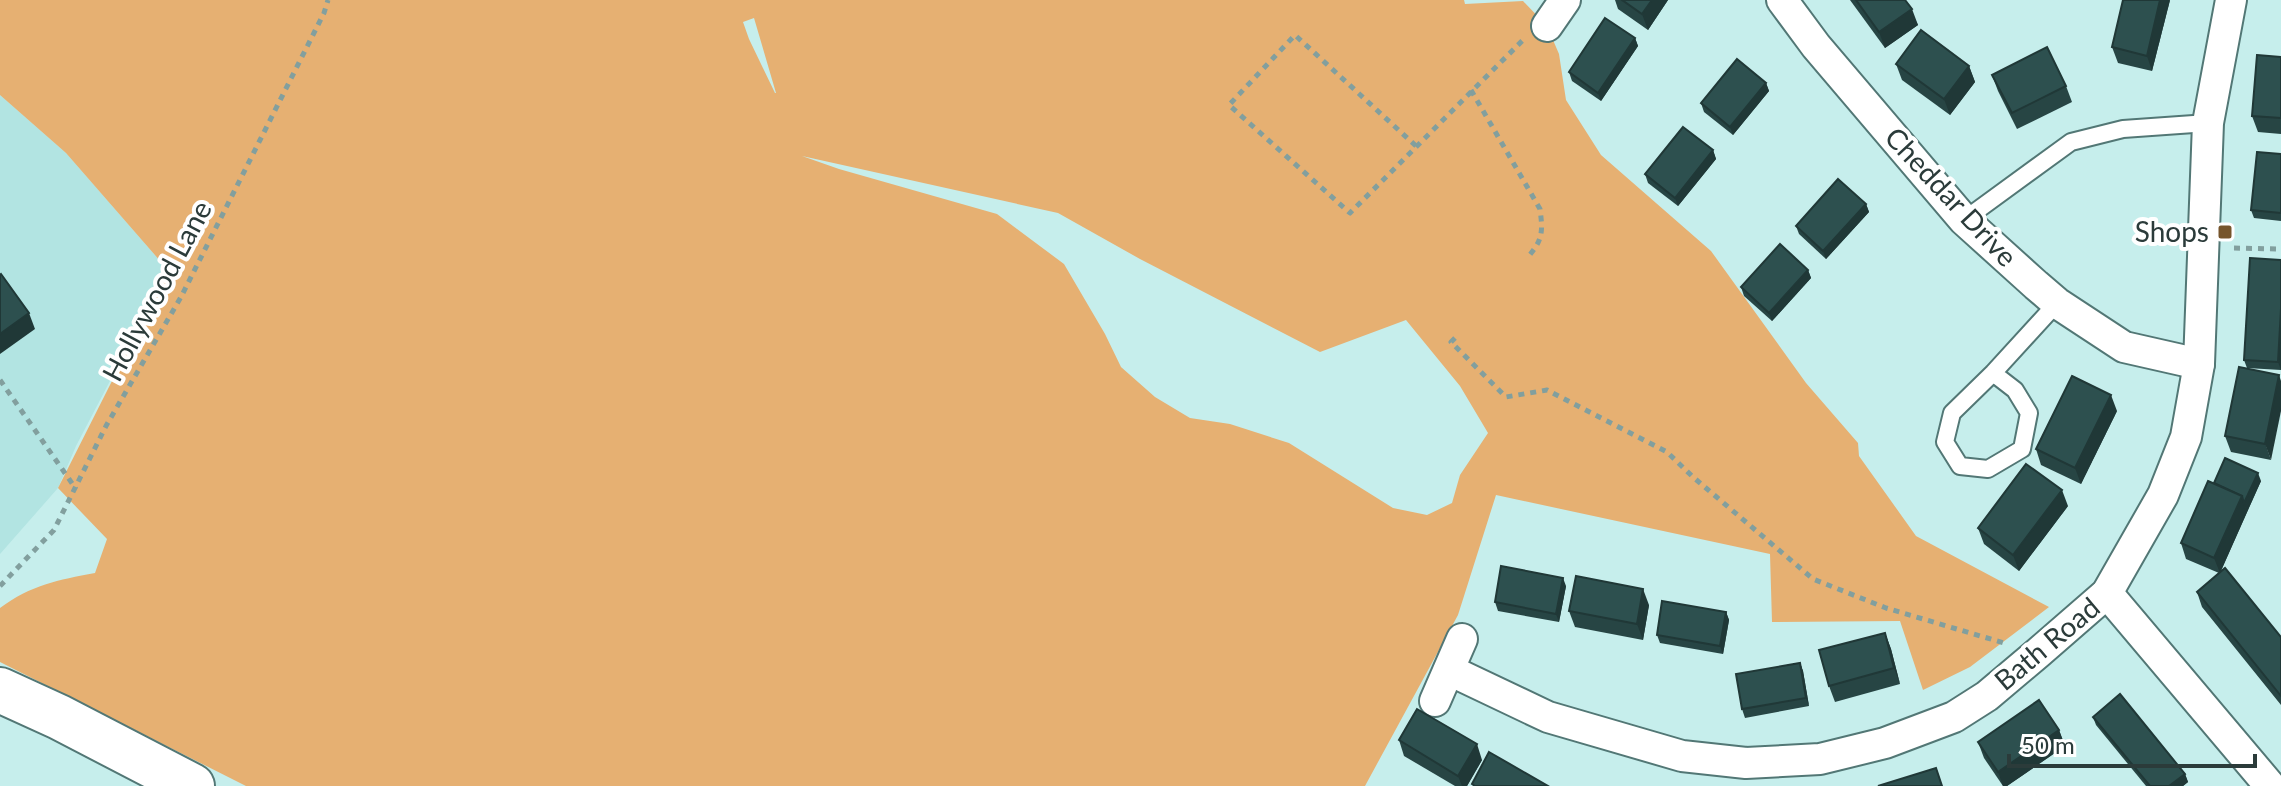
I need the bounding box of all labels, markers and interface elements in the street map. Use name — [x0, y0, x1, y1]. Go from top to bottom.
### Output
street label: Cheddar Drive — [1879, 120, 2025, 273]
street label: Hollywood Lane — [94, 194, 218, 387]
place label: Shops — [2135, 214, 2209, 248]
marker: Shops — [2216, 223, 2234, 241]
street label: Bath Road — [1987, 590, 2106, 697]
scale bar — [2009, 718, 2255, 768]
text: 50 m — [2021, 730, 2075, 759]

